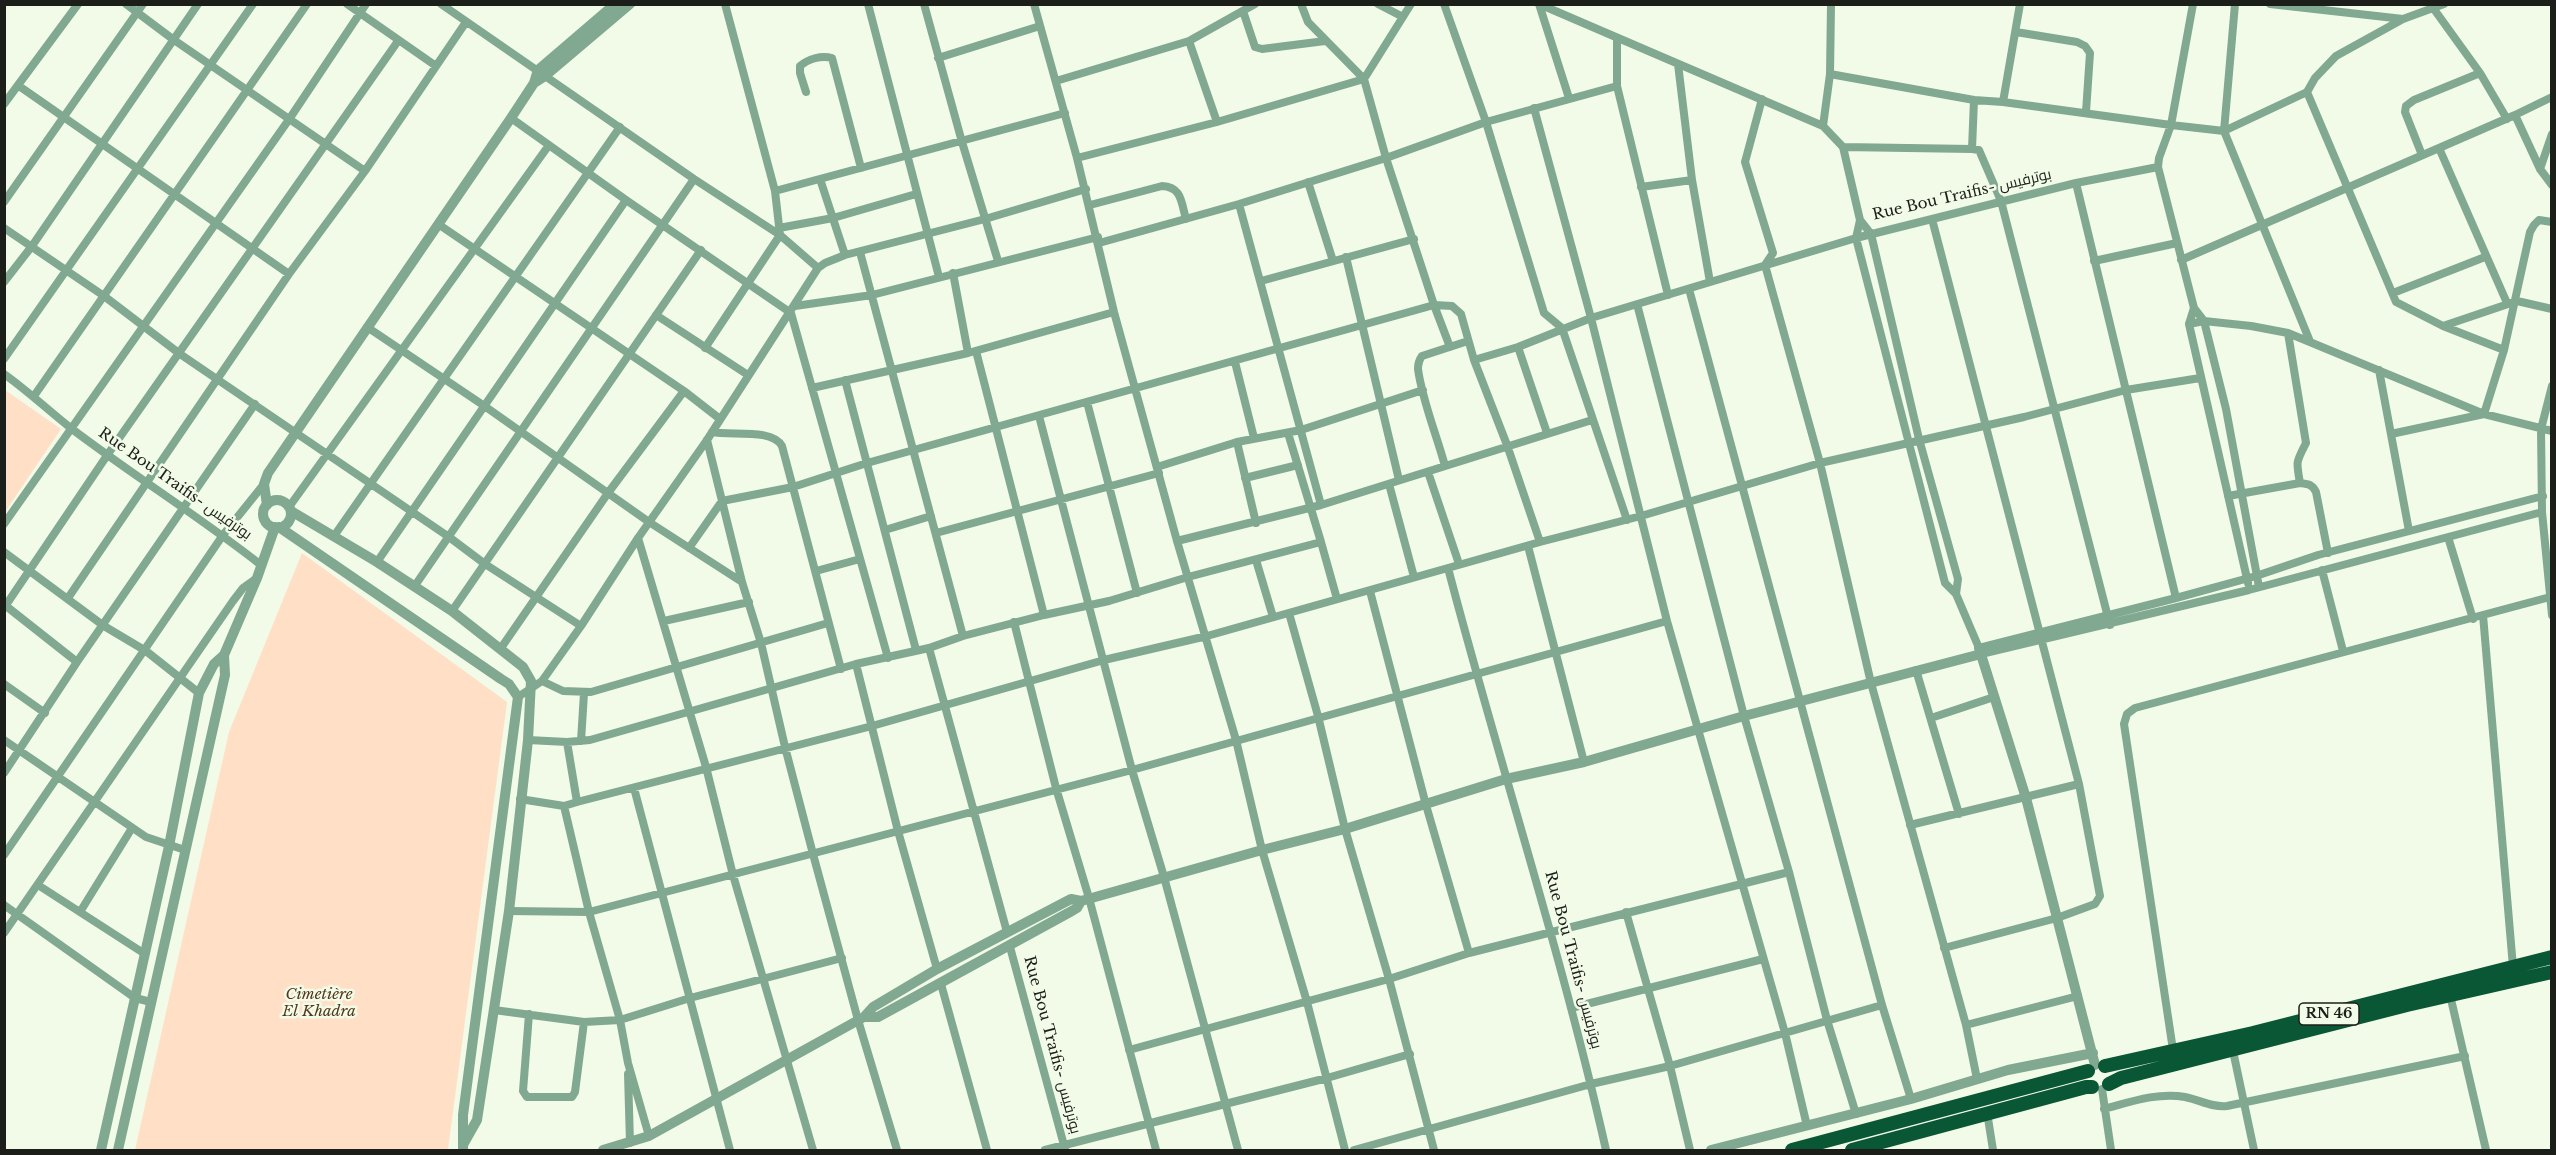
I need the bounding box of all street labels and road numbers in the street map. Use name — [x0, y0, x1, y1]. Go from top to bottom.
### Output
street label: Rue Bou Traifis- بوترفيس — [1871, 166, 2053, 224]
street label: Rue Bou Traifis- بوترفيس — [95, 424, 255, 544]
street label: Rue Bou Traifis- بوترفيس — [1541, 869, 1605, 1051]
street label: Rue Bou Traifis- بوترفيس — [1020, 954, 1084, 1136]
road number: RN 46 — [2299, 1003, 2359, 1025]

